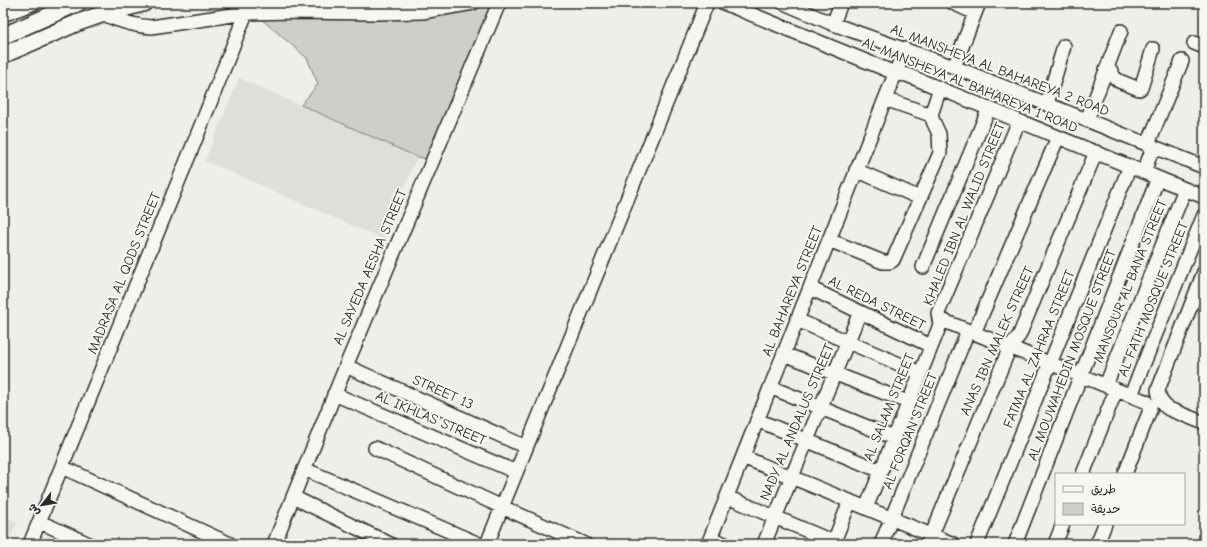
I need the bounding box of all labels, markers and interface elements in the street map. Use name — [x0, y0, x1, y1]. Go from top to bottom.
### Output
street label: AL MANSHEYA AL BAHAREYA 2 ROAD — [888, 20, 1112, 120]
street label: AL MANSHEYA AL BAHAREYA 1 ROAD — [860, 34, 1080, 136]
street label: KHALED IBN AL WALID STREET — [919, 119, 1009, 308]
street label: AL SAYEDA AESHA STREET — [329, 186, 411, 348]
street label: MADRASA AL QODS STREET — [84, 189, 165, 356]
street label: MANSOUR AL BANA STREET — [1089, 196, 1171, 365]
street label: AL FATH MOSQUE STREET — [1114, 218, 1192, 379]
street label: AL BAHAREYA STREET — [758, 223, 826, 359]
street label: AL MOUWAHEDIN MOSQUE STREET — [1024, 246, 1120, 463]
street label: ANAS IBN MALEK STREET — [956, 263, 1038, 418]
street label: FATMA AL ZAHRAA STREET — [999, 267, 1079, 431]
street label: AL REDA STREET — [826, 272, 929, 334]
street label: NADY AL ANDALUS STREET — [756, 340, 838, 503]
street label: AL SALAM STREET — [860, 350, 919, 463]
street label: AL FORQAN STREET — [879, 370, 941, 492]
street label: STREET 13 — [410, 371, 476, 413]
street label: AL IKHLAS STREET — [373, 387, 489, 449]
legend — [1055, 473, 1185, 525]
text: طريق — [1091, 482, 1116, 496]
north arrow — [22, 485, 62, 525]
text: ش — [25, 501, 43, 518]
text: حديقة — [1091, 502, 1120, 516]

